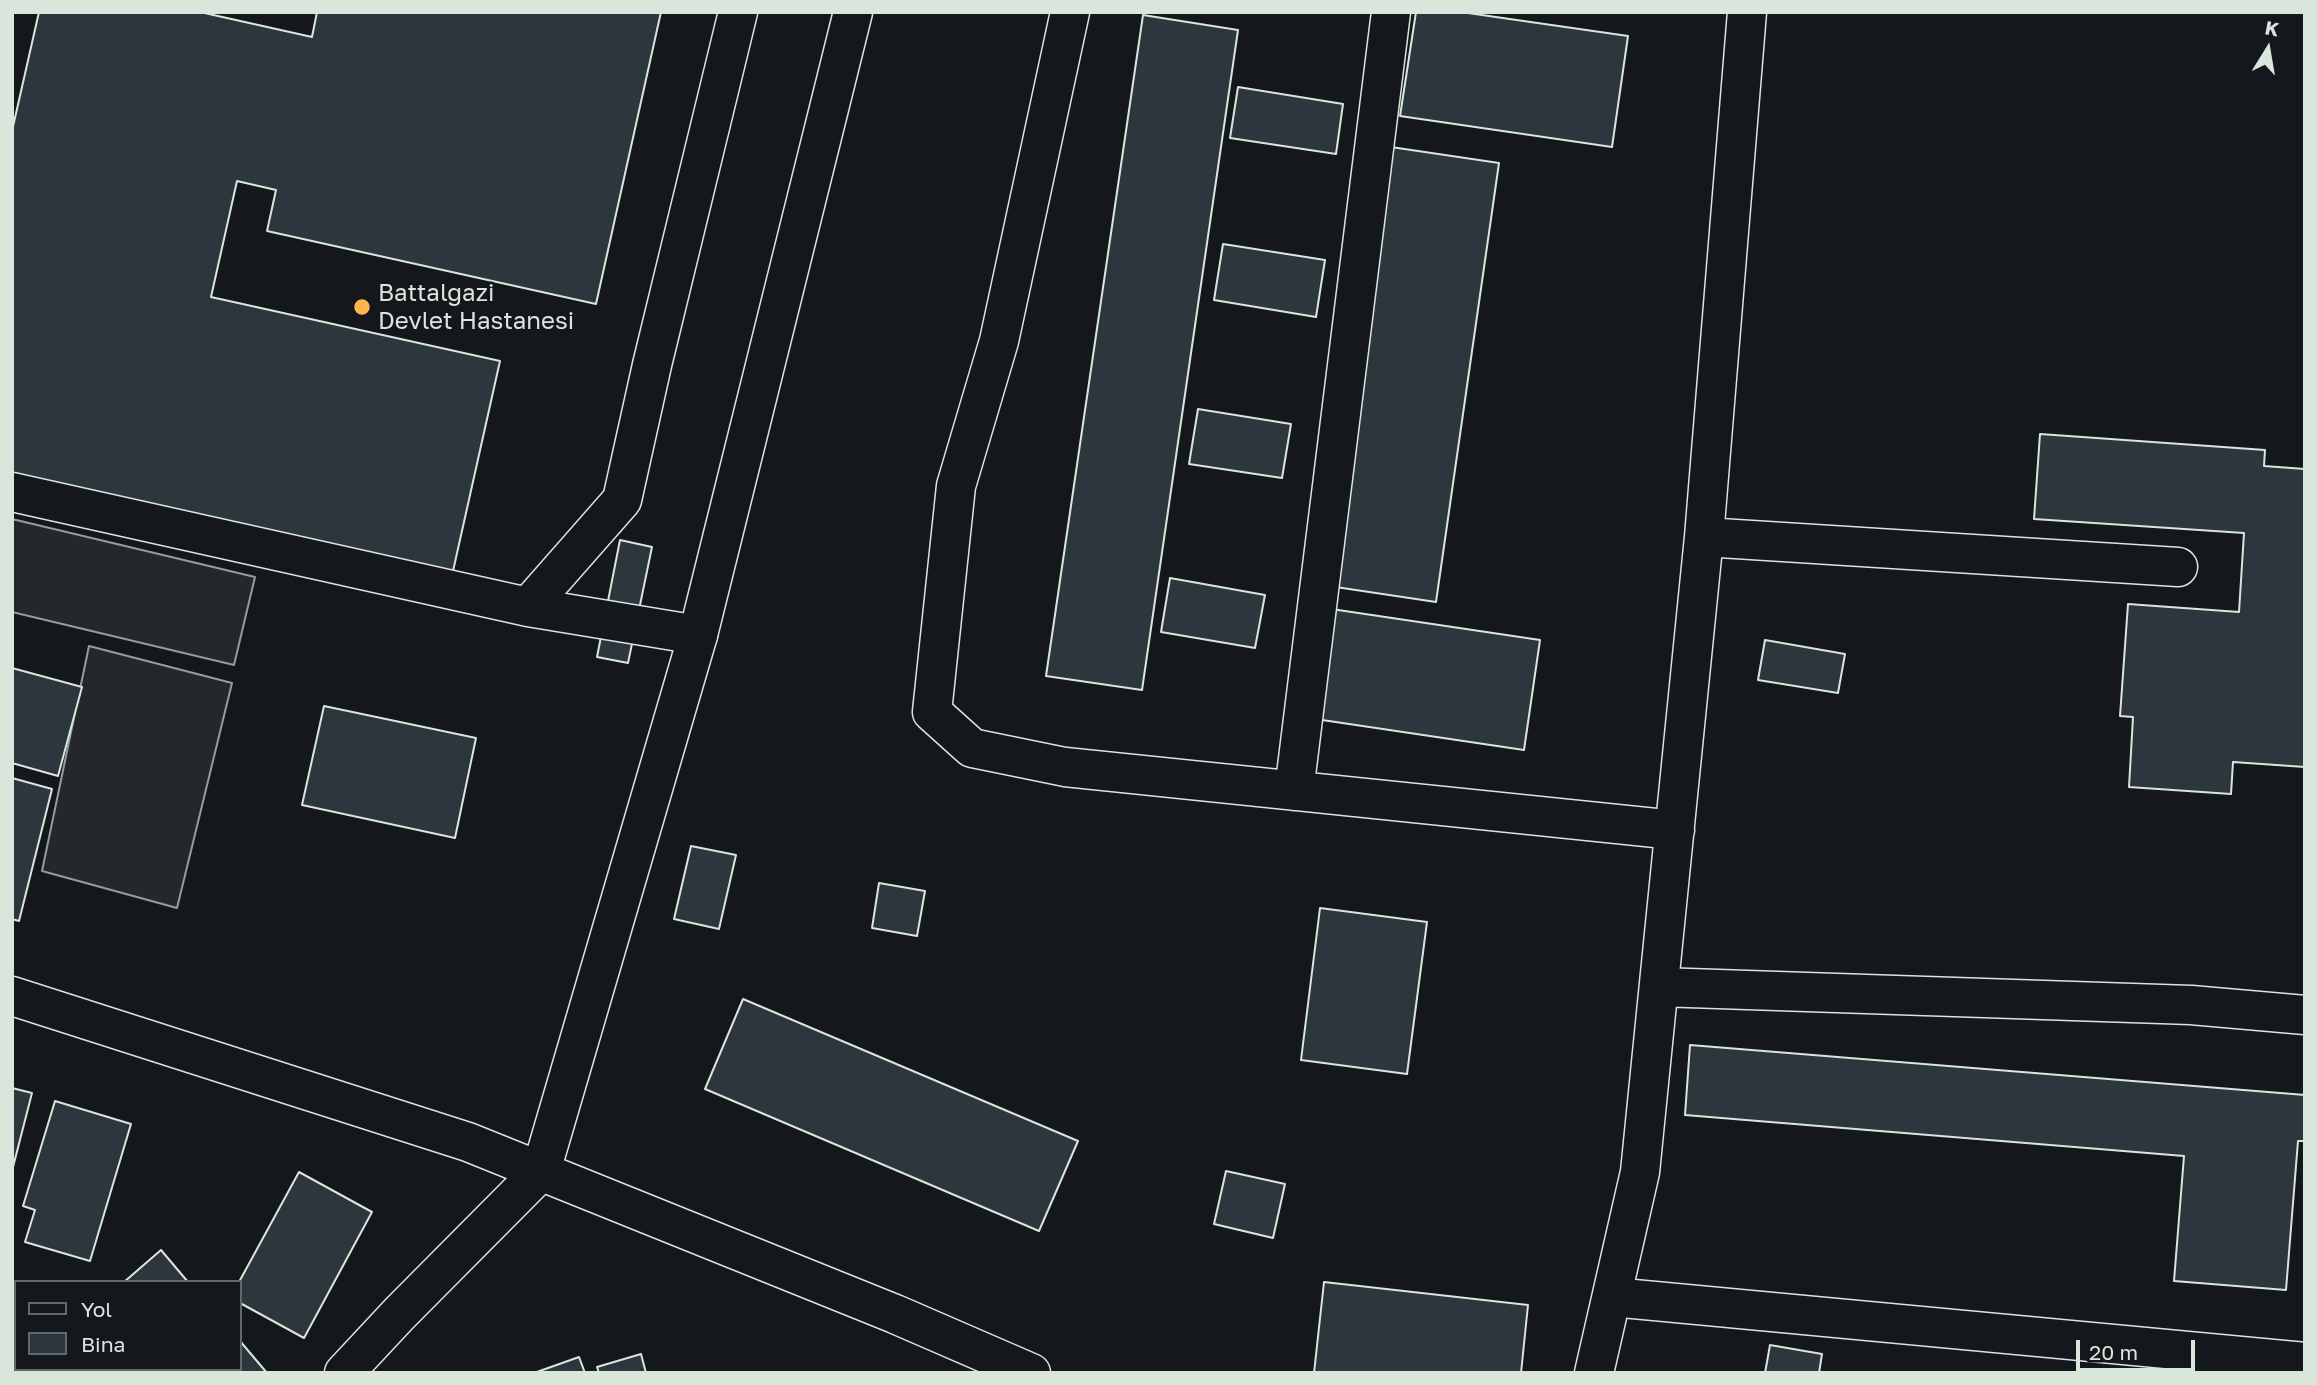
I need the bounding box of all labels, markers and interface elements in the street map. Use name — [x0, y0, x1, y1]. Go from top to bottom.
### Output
north arrow — [2233, 14, 2303, 84]
text: K — [2263, 15, 2281, 40]
place label: Battalgazi Devlet Hastanesi — [378, 279, 574, 335]
marker: Battalgazi Devlet Hastanesi — [352, 297, 372, 317]
legend — [14, 1280, 242, 1371]
text: Yol — [81, 1296, 112, 1322]
scale bar — [2079, 1326, 2198, 1370]
text: Bina — [81, 1331, 125, 1357]
text: 20 m — [2089, 1339, 2138, 1365]

